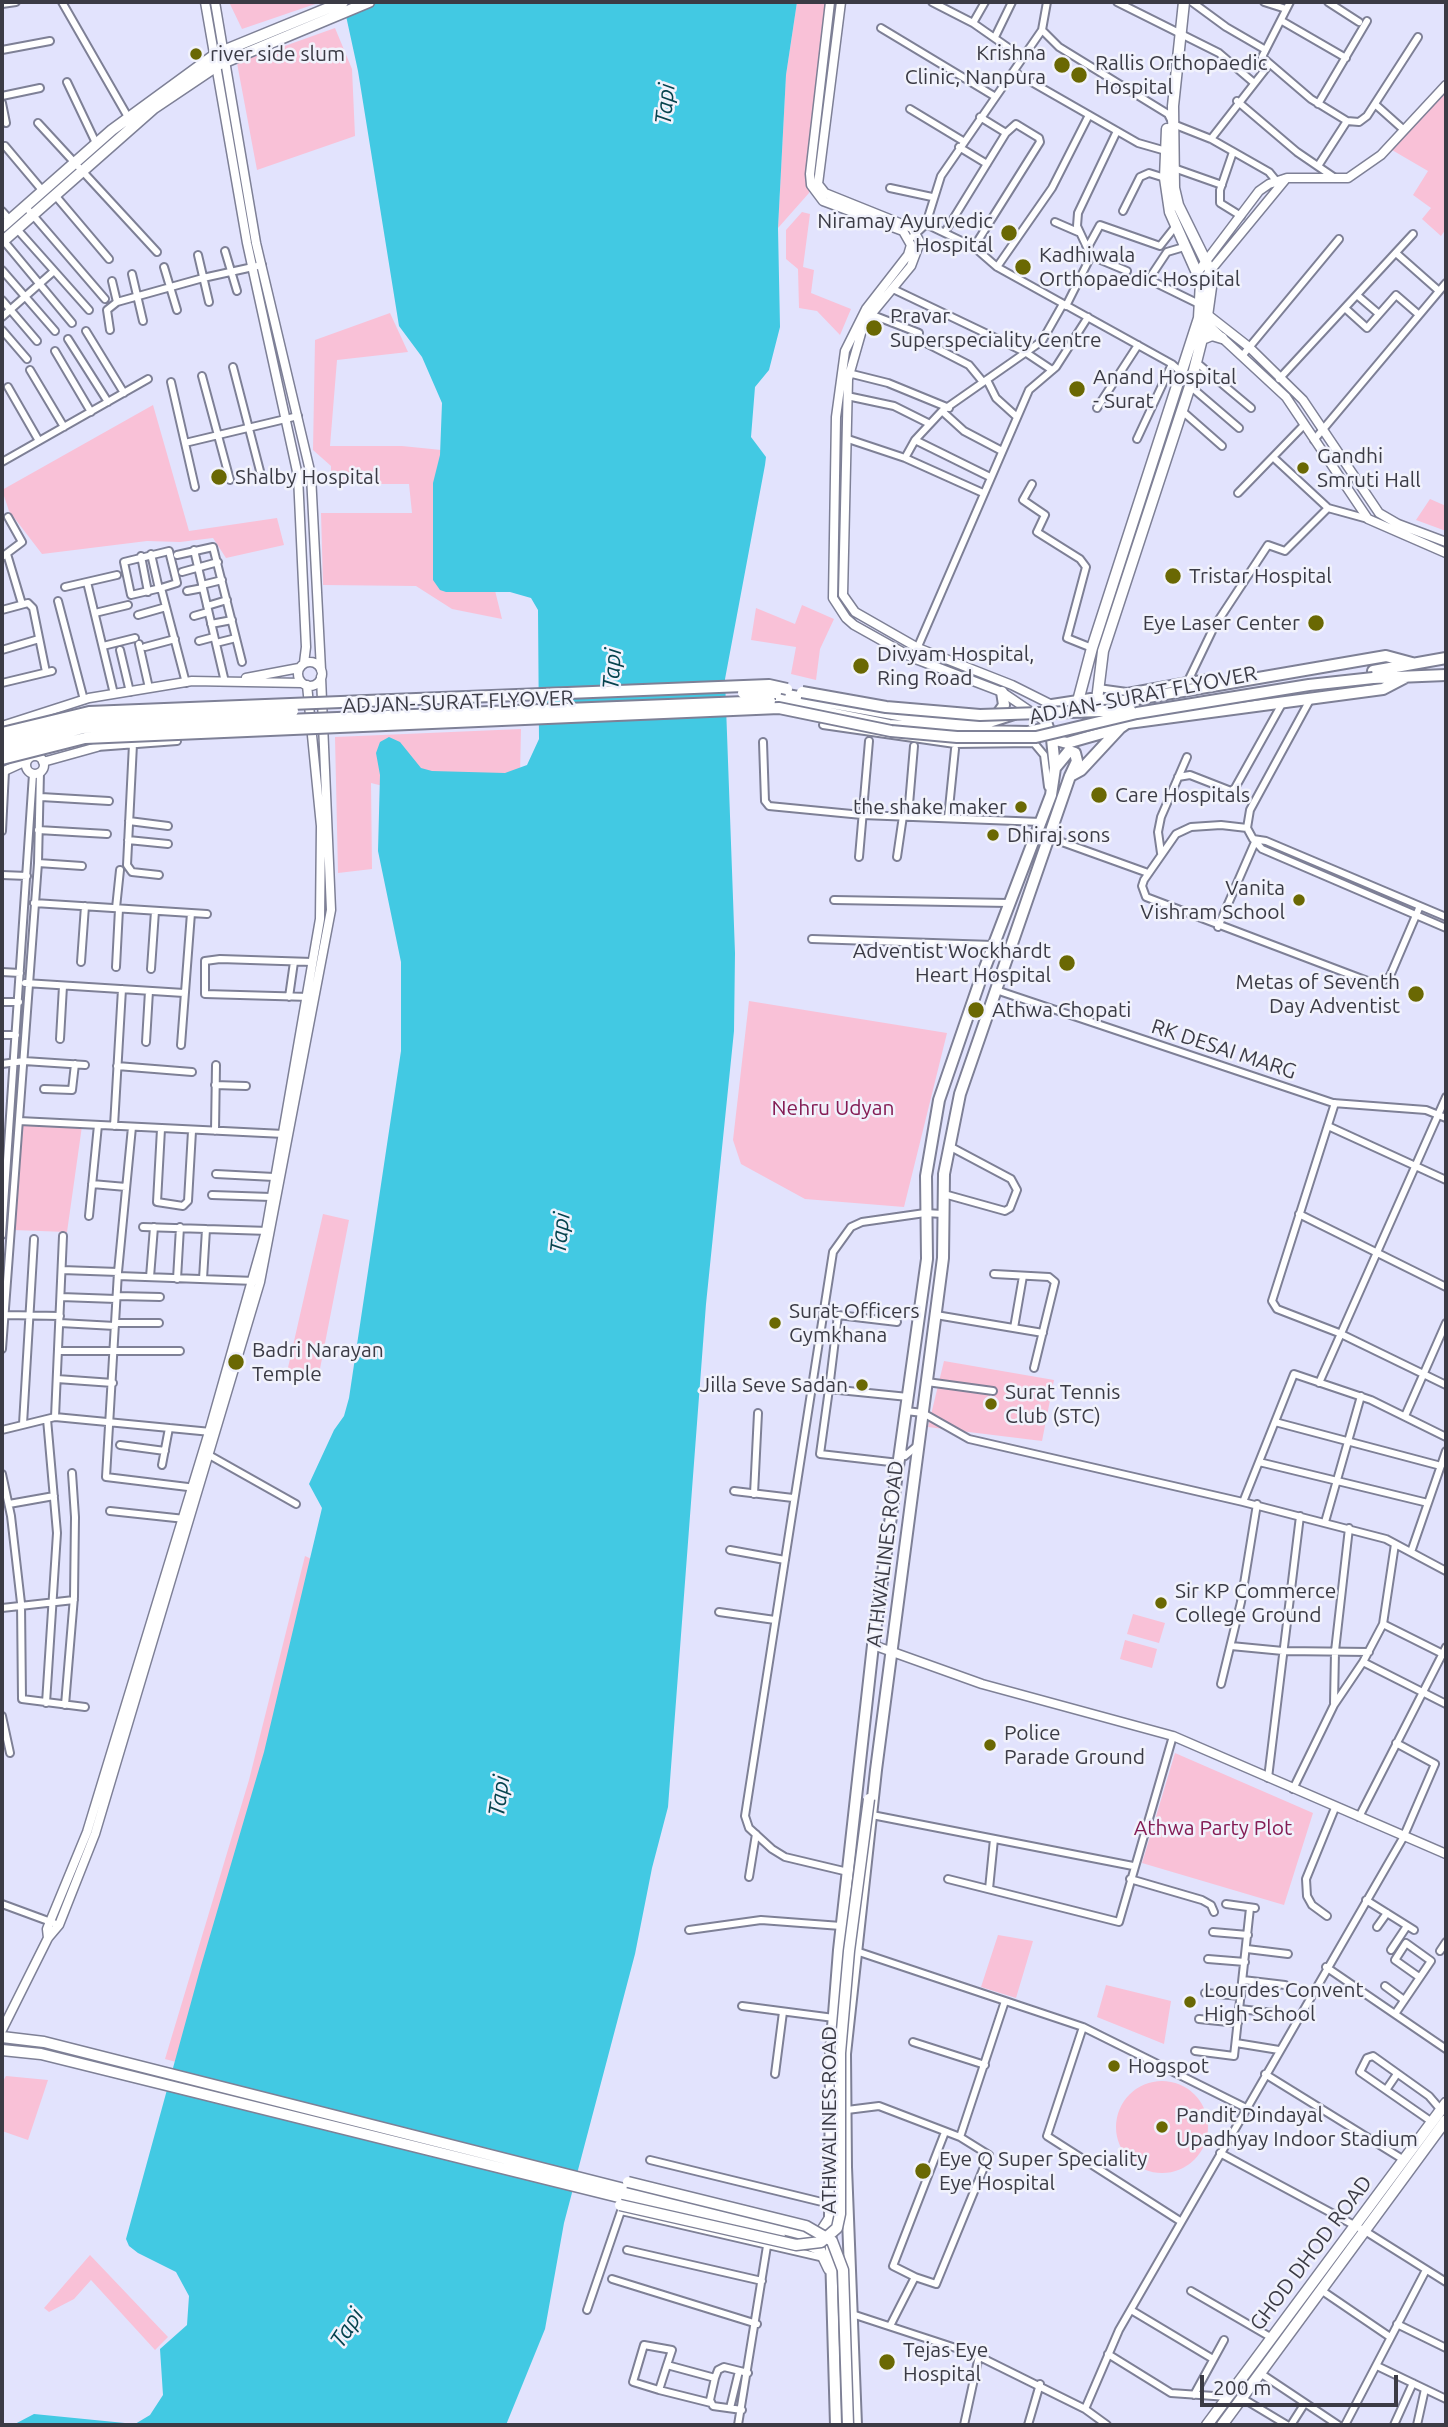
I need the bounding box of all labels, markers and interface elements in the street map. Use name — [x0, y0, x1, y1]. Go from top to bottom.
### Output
place label: Krishna Clinic, Nanpura — [905, 40, 1046, 90]
place label: river side slum — [210, 41, 345, 67]
marker: river side slum — [188, 46, 204, 62]
place label: Rallis Orthopaedic Hospital — [1095, 50, 1267, 100]
marker: Krishna Clinic, Nanpura — [1052, 55, 1072, 75]
marker: Rallis Orthopaedic Hospital — [1069, 65, 1089, 85]
water label: Tapi — [649, 82, 681, 126]
place label: Niramay Ayurvedic Hospital — [817, 208, 993, 258]
marker: Niramay Ayurvedic Hospital — [999, 223, 1019, 243]
place label: Kadhiwala Orthopaedic Hospital — [1039, 242, 1240, 292]
marker: Kadhiwala Orthopaedic Hospital — [1013, 257, 1033, 277]
place label: Pravar Superspeciality Centre — [890, 303, 1102, 353]
marker: Pravar Superspeciality Centre — [864, 318, 884, 338]
place label: Anand Hospital - Surat — [1093, 364, 1236, 414]
marker: Anand Hospital - Surat — [1067, 379, 1087, 399]
place label: Gandhi Smruti Hall — [1317, 443, 1421, 493]
marker: Gandhi Smruti Hall — [1295, 460, 1311, 476]
place label: Shalby Hospital — [235, 464, 379, 490]
marker: Shalby Hospital — [209, 467, 229, 487]
place label: Tristar Hospital — [1189, 563, 1332, 589]
marker: Tristar Hospital — [1163, 566, 1183, 586]
place label: Eye Laser Center — [1143, 610, 1300, 636]
marker: Eye Laser Center — [1306, 613, 1326, 633]
place label: Divyam Hospital, Ring Road — [877, 641, 1034, 691]
water label: Tapi — [597, 647, 627, 691]
marker: Divyam Hospital, Ring Road — [851, 656, 871, 676]
street label: ADJAN- SURAT FLYOVER — [1027, 661, 1259, 729]
street label: ADJAN- SURAT FLYOVER — [342, 685, 574, 719]
place label: Care Hospitals — [1115, 782, 1250, 808]
marker: Care Hospitals — [1089, 785, 1109, 805]
place label: the shake maker — [853, 794, 1007, 820]
marker: the shake maker — [1013, 799, 1029, 815]
place label: Dhiraj sons — [1007, 822, 1110, 848]
marker: Dhiraj sons — [985, 827, 1001, 843]
place label: Vanita Vishram School — [1140, 875, 1285, 925]
marker: Vanita Vishram School — [1291, 892, 1307, 908]
place label: Adventist Wockhardt Heart Hospital — [853, 938, 1051, 988]
marker: Adventist Wockhardt Heart Hospital — [1057, 953, 1077, 973]
place label: Metas of Seventh Day Adventist — [1236, 969, 1400, 1019]
marker: Metas of Seventh Day Adventist — [1406, 984, 1426, 1004]
place label: Athwa Chopati — [992, 997, 1131, 1023]
marker: Athwa Chopati — [966, 1000, 986, 1020]
street label: RK DESAI MARG — [1148, 1014, 1300, 1084]
park label: Nehru Udyan — [772, 1095, 894, 1121]
water label: Tapi — [544, 1211, 576, 1255]
place label: Surat Officers Gymkhana — [789, 1298, 920, 1348]
marker: Surat Officers Gymkhana — [767, 1315, 783, 1331]
place label: Badri Narayan Temple — [252, 1337, 384, 1387]
marker: Badri Narayan Temple — [226, 1352, 246, 1372]
place label: Jilla Seve Sadan — [700, 1372, 848, 1398]
marker: Jilla Seve Sadan — [854, 1377, 870, 1393]
place label: Surat Tennis Club (STC) — [1005, 1379, 1120, 1429]
marker: Surat Tennis Club (STC) — [983, 1396, 999, 1412]
street label: ATHWALINES ROAD — [861, 1459, 909, 1649]
place label: Sir KP Commerce College Ground — [1175, 1578, 1336, 1628]
marker: Sir KP Commerce College Ground — [1153, 1595, 1169, 1611]
place label: Police Parade Ground — [1004, 1720, 1145, 1770]
marker: Police Parade Ground — [982, 1737, 998, 1753]
water label: Tapi — [482, 1774, 516, 1818]
park label: Athwa Party Plot — [1134, 1815, 1292, 1841]
place label: Lourdes Convent High School — [1204, 1977, 1364, 2027]
marker: Lourdes Convent High School — [1182, 1994, 1198, 2010]
street label: ATHWALINES ROAD — [816, 2026, 842, 2214]
place label: Hogspot — [1128, 2053, 1209, 2079]
marker: Hogspot — [1106, 2058, 1122, 2074]
place label: Pandit Dindayal Upadhyay Indoor Stadium — [1176, 2102, 1418, 2152]
marker: Pandit Dindayal Upadhyay Indoor Stadium — [1154, 2119, 1170, 2135]
place label: Eye Q Super Speciality Eye Hospital — [939, 2146, 1147, 2196]
marker: Eye Q Super Speciality Eye Hospital — [913, 2161, 933, 2181]
street label: GHOD DHOD ROAD — [1245, 2171, 1377, 2335]
water label: Tapi — [324, 2303, 370, 2353]
place label: Tejas Eye Hospital — [903, 2337, 988, 2387]
marker: Tejas Eye Hospital — [877, 2352, 897, 2372]
scale bar — [1203, 2360, 1401, 2404]
text: 200 m — [1213, 2375, 1271, 2399]

